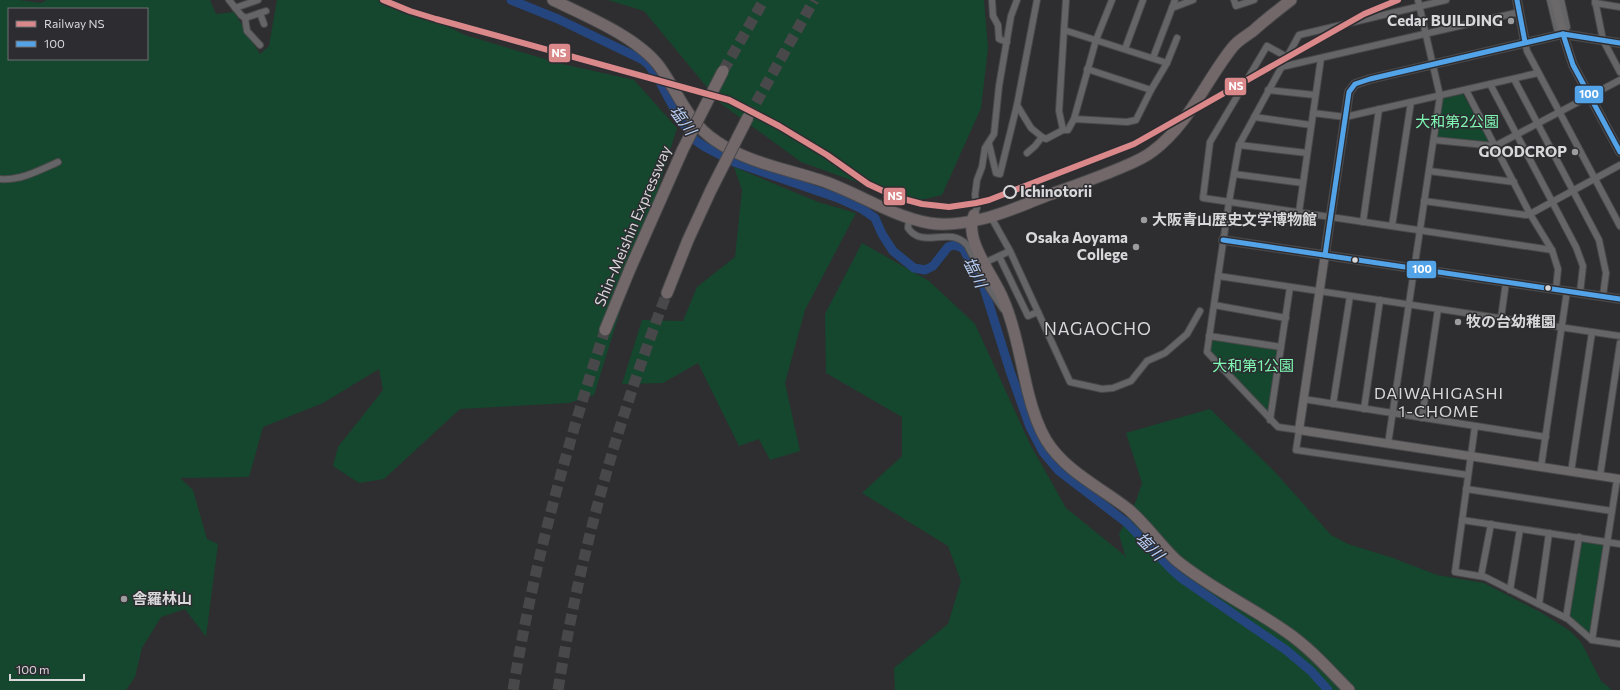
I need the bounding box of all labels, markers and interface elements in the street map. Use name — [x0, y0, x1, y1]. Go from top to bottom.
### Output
legend — [8, 8, 148, 60]
place label: Cedar BUILDING — [1387, 11, 1503, 29]
text: Railway NS — [44, 16, 105, 30]
marker: Cedar BUILDING — [1506, 16, 1516, 26]
text: 100 — [44, 36, 65, 50]
line badge: NS — [548, 43, 571, 63]
text: NS — [552, 46, 567, 59]
line badge: NS — [1224, 77, 1247, 96]
text: NS — [1229, 79, 1244, 92]
line badge: 100 — [1574, 85, 1604, 104]
text: 100 — [1579, 87, 1599, 100]
water label: 塩川 — [666, 101, 702, 140]
park label: 大和第2公園 — [1415, 112, 1499, 130]
street label: Shin-Meishin Expressway — [590, 142, 674, 309]
place label: GOODCROP — [1478, 142, 1567, 160]
marker: GOODCROP — [1570, 147, 1580, 157]
place label: Ichinotorii — [1020, 182, 1092, 200]
marker: Ichinotorii — [1003, 185, 1017, 199]
line badge: NS — [883, 187, 906, 206]
text: NS — [888, 189, 903, 202]
place label: 大阪青山歴史文学博物館 — [1152, 210, 1317, 228]
marker: 大阪青山歴史文学博物館 — [1139, 215, 1149, 225]
place label: Osaka Aoyama College — [1026, 228, 1128, 263]
marker: Osaka Aoyama College — [1131, 242, 1141, 252]
water label: 塩川 — [960, 253, 992, 292]
unlabelled marker — [1350, 255, 1360, 265]
line badge: 100 — [1406, 260, 1437, 279]
text: 100 — [1412, 262, 1432, 275]
unlabelled marker — [1543, 283, 1553, 293]
place label: 牧の台幼稚園 — [1466, 312, 1556, 330]
marker: 牧の台幼稚園 — [1453, 317, 1463, 327]
district label: NAGAOCHO — [1044, 318, 1152, 339]
park label: 大和第1公園 — [1212, 356, 1294, 374]
district label: DAIWAHIGASHI 1-CHOME — [1374, 383, 1504, 420]
water label: 塩川 — [1132, 528, 1170, 565]
place label: 舎羅林山 — [132, 589, 192, 607]
marker: 舎羅林山 — [119, 594, 129, 604]
scale bar — [10, 656, 84, 682]
text: 100 m — [16, 662, 50, 676]

